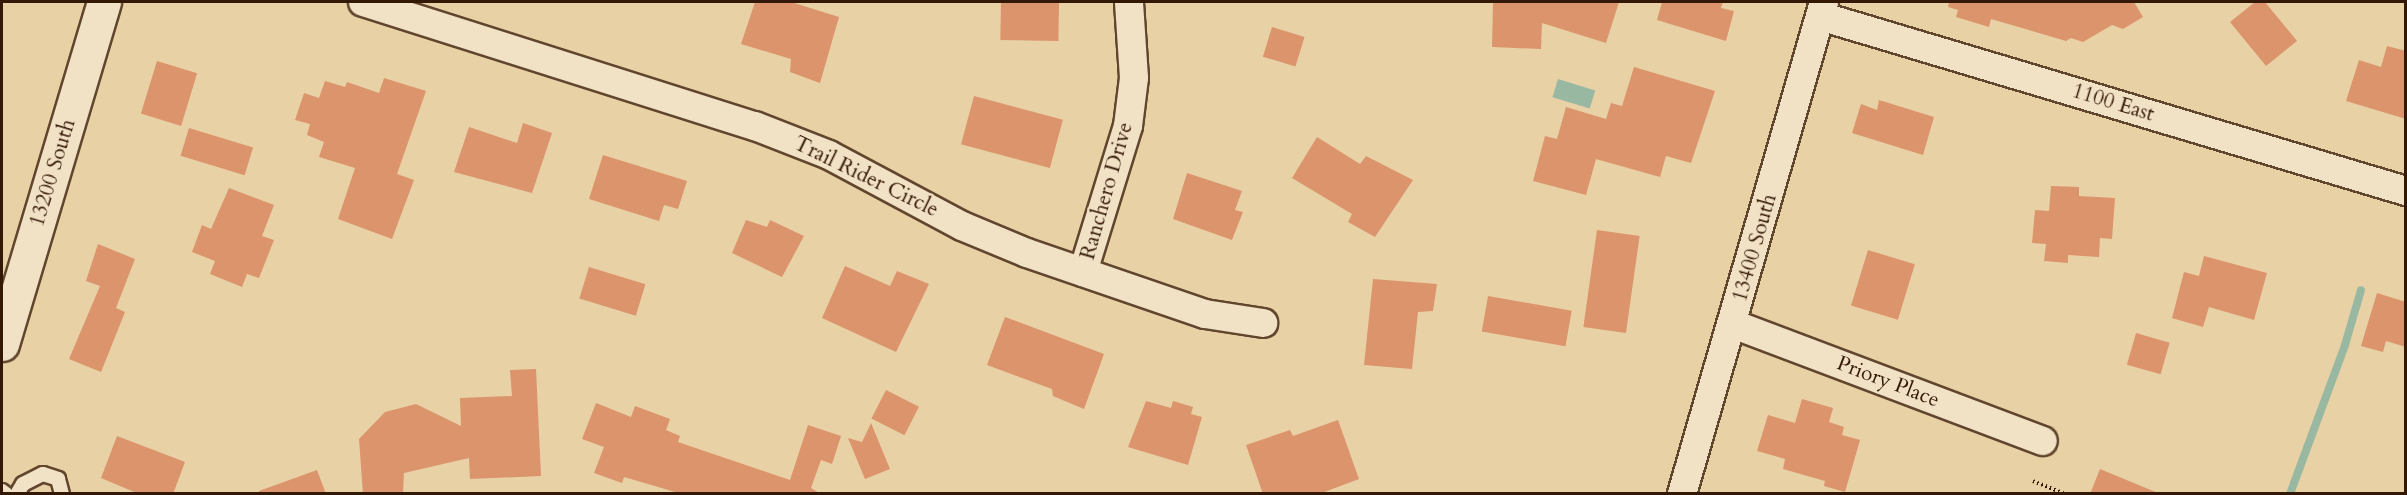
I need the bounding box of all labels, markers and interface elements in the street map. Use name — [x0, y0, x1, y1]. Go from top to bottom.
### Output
street label: 1100 East — [2069, 79, 2157, 127]
street label: 13200 South — [25, 116, 81, 230]
street label: Ranchero Drive — [1075, 119, 1139, 263]
street label: Trail Rider Circle — [790, 131, 942, 223]
street label: 13400 South — [1728, 191, 1782, 305]
street label: Priory Place — [1833, 351, 1943, 413]

